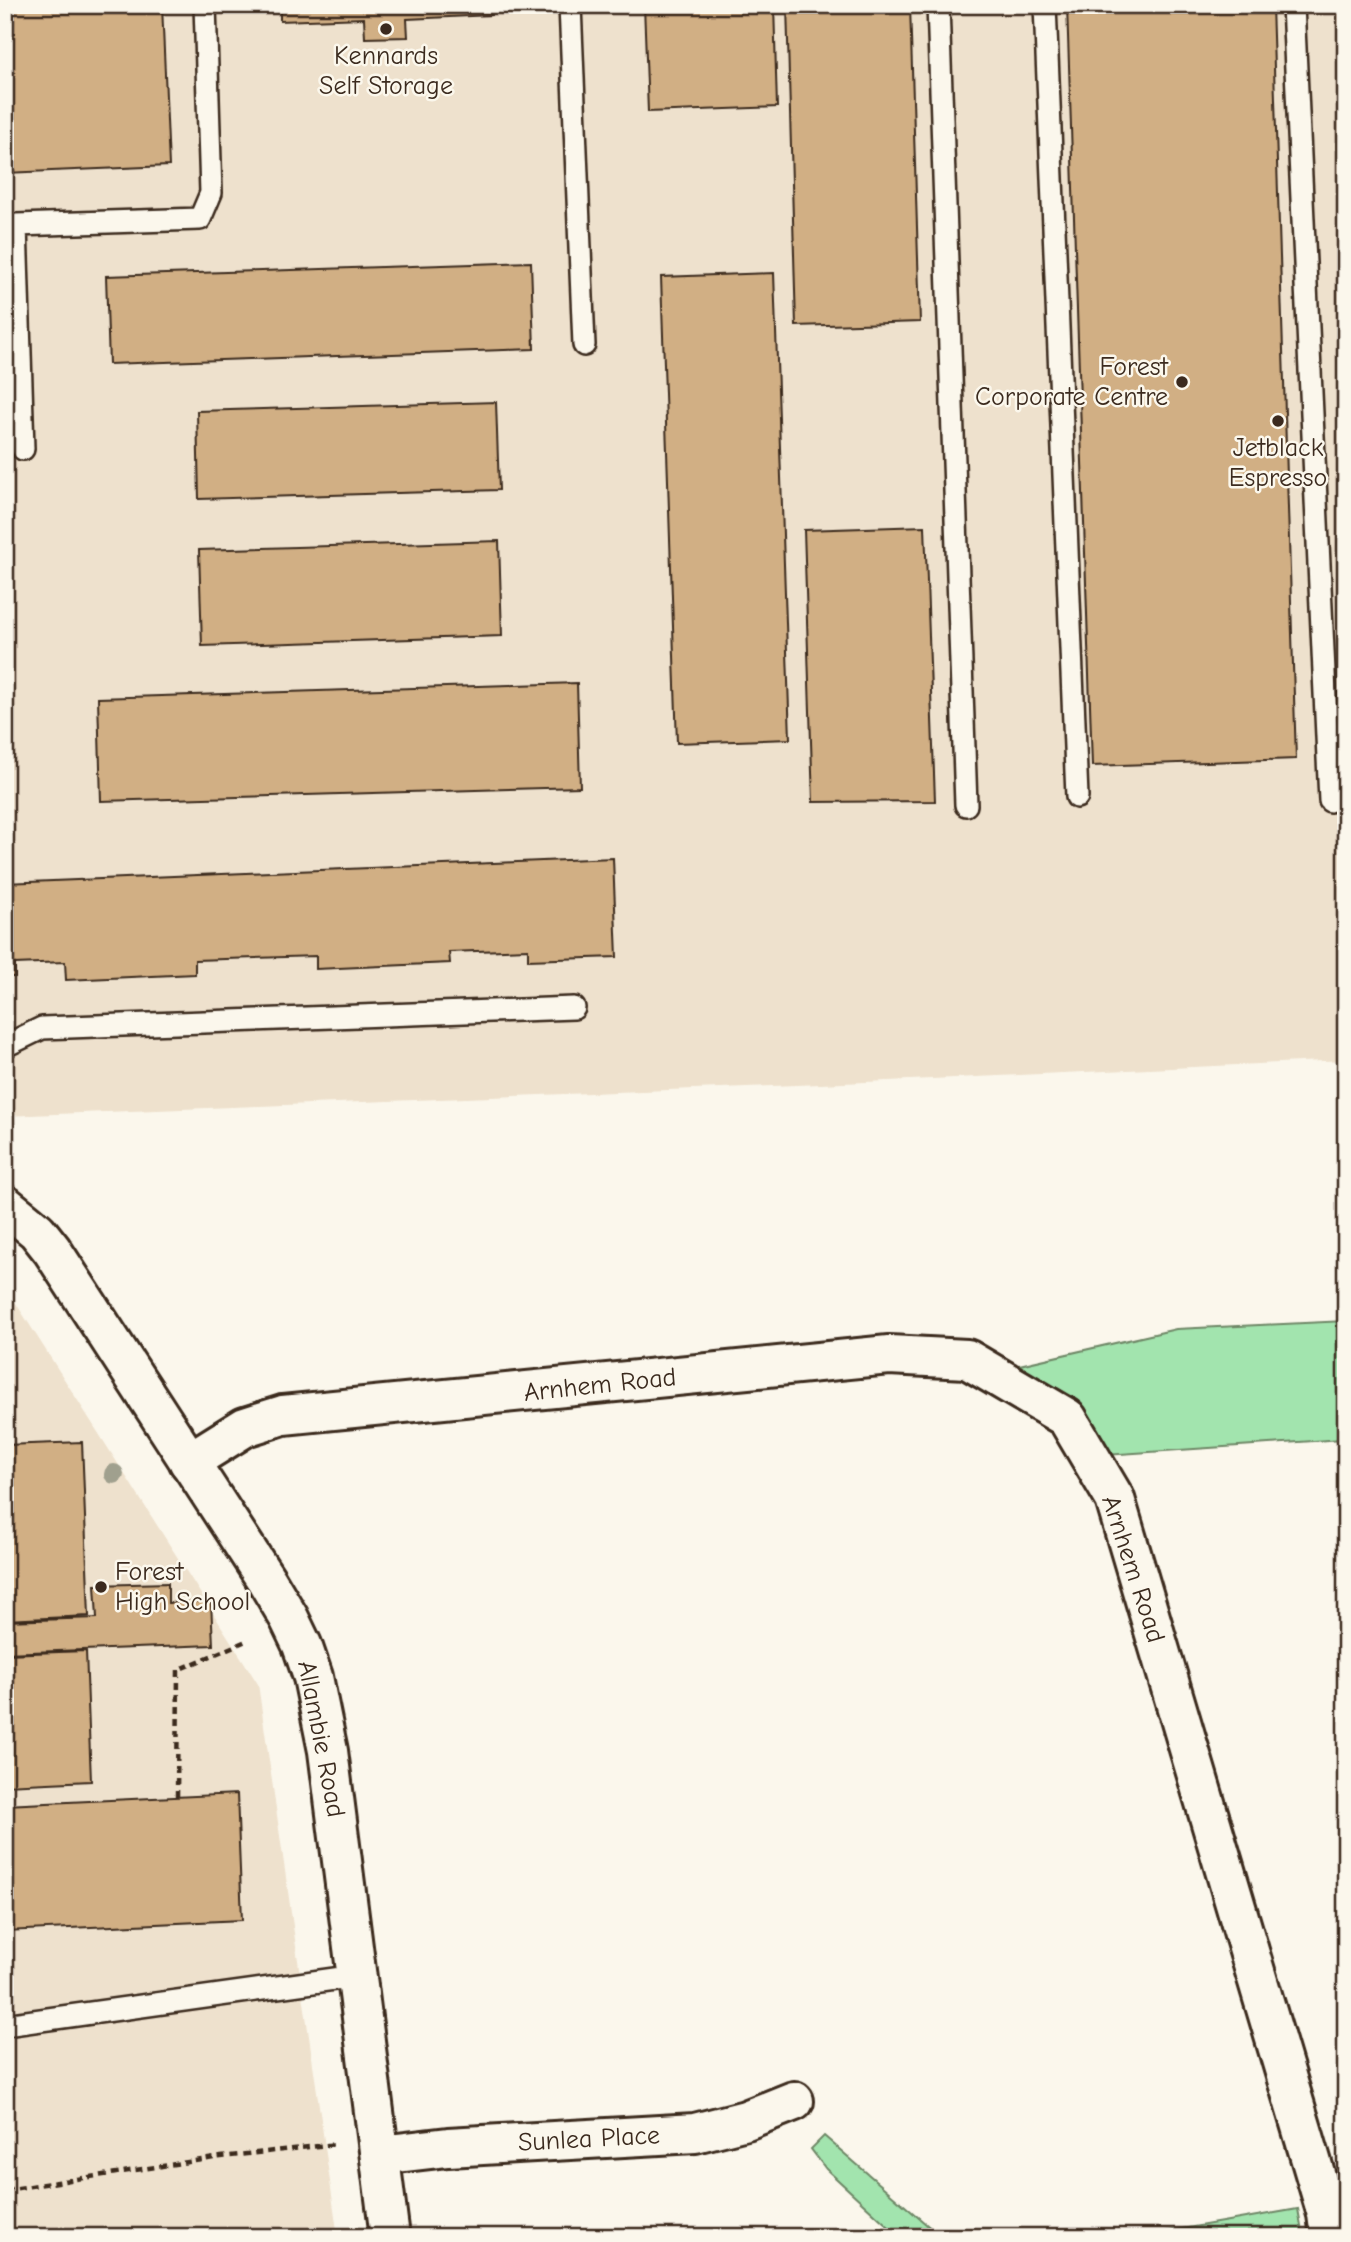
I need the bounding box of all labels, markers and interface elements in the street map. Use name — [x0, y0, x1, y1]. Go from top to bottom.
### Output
marker: Kennards Self Storage — [378, 21, 394, 37]
place label: Kennards Self Storage — [319, 41, 453, 101]
place label: Forest Corporate Centre — [975, 352, 1170, 412]
marker: Forest Corporate Centre — [1174, 374, 1190, 390]
marker: Jetblack Espresso — [1270, 413, 1286, 429]
place label: Jetblack Espresso — [1229, 433, 1327, 493]
street label: Arnhem Road — [522, 1362, 678, 1408]
street label: Arnhem Road — [1095, 1492, 1171, 1646]
place label: Forest High School — [115, 1557, 250, 1617]
marker: Forest High School — [93, 1579, 109, 1595]
street label: Allambie Road — [291, 1658, 351, 1820]
street label: Sunlea Place — [517, 2120, 661, 2158]

